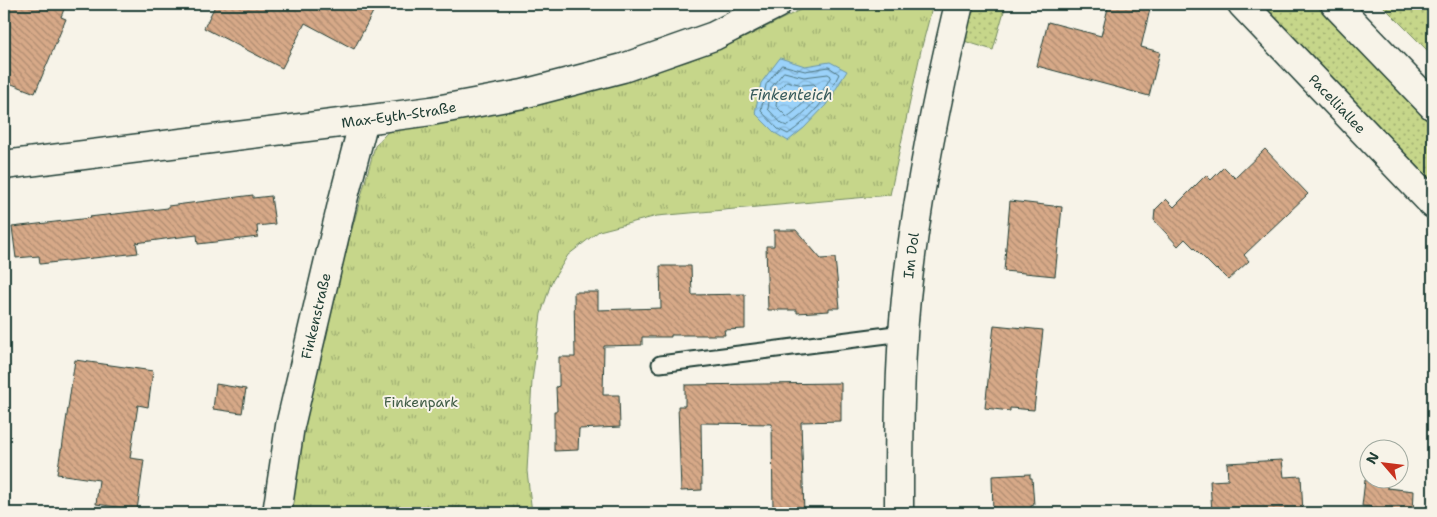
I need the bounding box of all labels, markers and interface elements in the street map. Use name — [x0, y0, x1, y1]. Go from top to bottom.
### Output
street label: Pacelliallee — [1305, 70, 1370, 137]
water label: Finkenteich — [749, 85, 833, 105]
street label: Max-Eyth-Straße — [340, 98, 458, 132]
street label: Im Dol — [899, 231, 923, 279]
street label: Finkenstraße — [297, 271, 335, 361]
park label: Finkenpark — [384, 393, 458, 411]
north arrow — [1360, 440, 1410, 490]
text: N — [1362, 449, 1383, 467]

